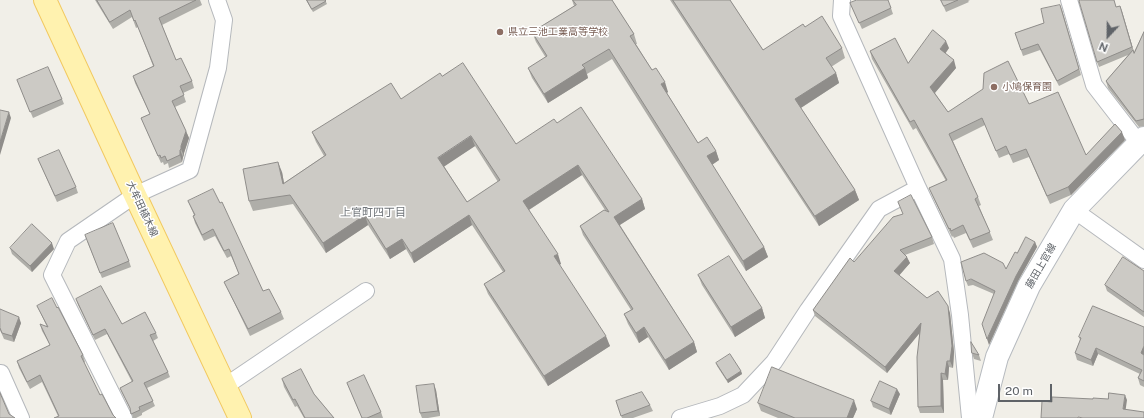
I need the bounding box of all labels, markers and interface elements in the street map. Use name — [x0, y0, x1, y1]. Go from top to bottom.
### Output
north arrow — [1088, 16, 1128, 56]
place label: 県立三池工業高等学校 — [508, 26, 608, 38]
marker: 県立三池工業高等学校 — [495, 27, 505, 37]
text: N — [1097, 40, 1110, 54]
place label: 小鳩保育園 — [1002, 81, 1052, 93]
marker: 小鳩保育園 — [989, 82, 999, 92]
street label: 大牟田植木線 — [124, 179, 160, 239]
district label: 上官町四丁目 — [340, 206, 406, 220]
street label: 藤田上官線 — [1023, 241, 1059, 291]
scale bar — [1000, 376, 1054, 402]
text: 20 m — [1005, 384, 1033, 398]

